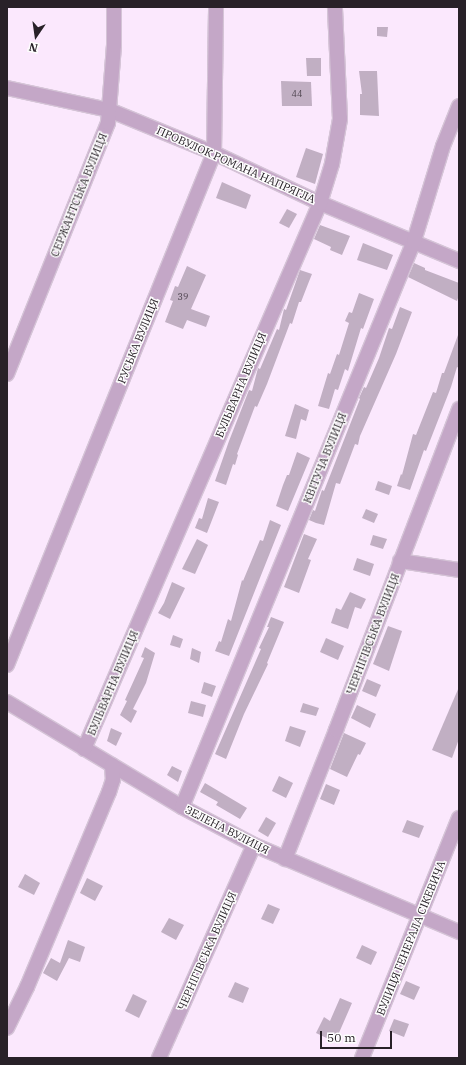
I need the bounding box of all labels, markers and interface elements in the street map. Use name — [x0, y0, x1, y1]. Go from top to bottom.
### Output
north arrow — [16, 16, 56, 56]
text: N — [27, 40, 39, 55]
house number: 44 — [292, 89, 302, 99]
street label: ПРОВУЛОК РОМАНА НАПРЯГЛА — [155, 124, 317, 206]
street label: СЕРЖАНТСЬКА ВУЛИЦЯ — [48, 131, 110, 259]
house number: 39 — [178, 292, 188, 302]
street label: РУСЬКА ВУЛИЦЯ — [115, 296, 161, 386]
street label: БУЛЬВАРНА ВУЛИЦЯ — [213, 330, 269, 440]
street label: КВІТУЧА ВУЛИЦЯ — [301, 411, 349, 505]
street label: ЧЕРНІГІВСЬКА ВУЛИЦЯ — [344, 572, 402, 696]
street label: БУЛЬВАРНА ВУЛИЦЯ — [85, 628, 141, 738]
street label: ЗЕЛЕНА ВУЛИЦЯ — [183, 803, 271, 857]
street label: ВУЛИЦЯ ГЕНЕРАЛА СІКЕВИЧА — [374, 859, 448, 1017]
street label: ЧЕРНІГІВСЬКА ВУЛИЦЯ — [175, 889, 239, 1013]
scale bar — [322, 1023, 394, 1049]
text: 50 m — [327, 1030, 356, 1045]

